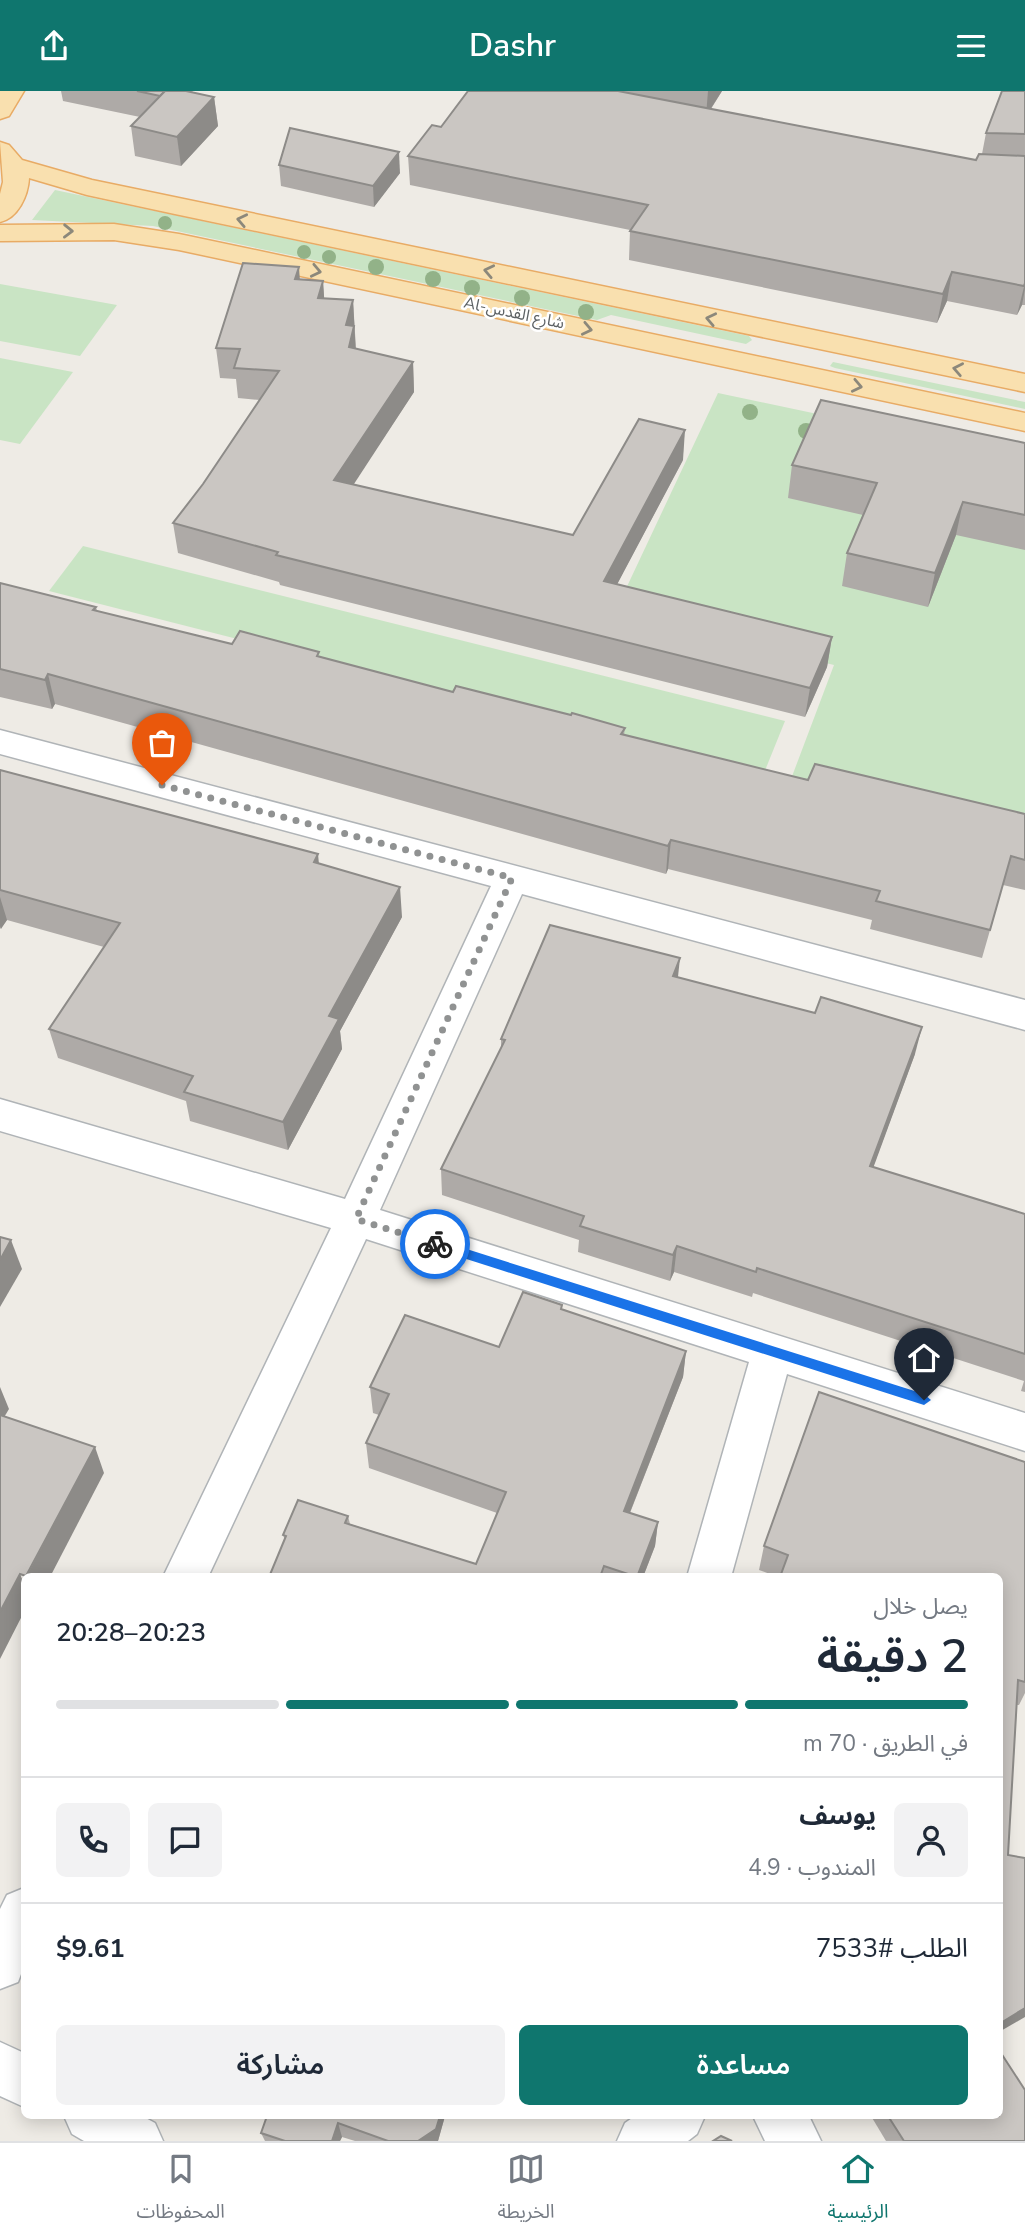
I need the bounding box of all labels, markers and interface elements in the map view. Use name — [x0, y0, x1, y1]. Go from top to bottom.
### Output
text: Dashr — [469, 24, 556, 67]
icon: share — [35, 27, 73, 65]
icon: menu — [952, 27, 990, 65]
one-way arrow — [236, 213, 248, 228]
one-way arrow — [63, 223, 74, 239]
one-way arrow — [310, 263, 322, 278]
one-way arrow — [483, 265, 495, 280]
street label: Al-شارع القدس — [462, 292, 566, 335]
one-way arrow — [705, 312, 717, 327]
one-way arrow — [581, 320, 593, 335]
one-way arrow — [952, 363, 964, 378]
one-way arrow — [851, 378, 863, 393]
pin — [132, 713, 192, 785]
icon: bag — [143, 724, 181, 762]
courier — [400, 1209, 470, 1279]
icon: bike — [416, 1225, 454, 1263]
pin — [894, 1328, 954, 1400]
icon: home — [905, 1339, 943, 1377]
text: يصل خلال — [873, 1591, 968, 1622]
text: 20:23–20:28 — [56, 1615, 206, 1650]
text: 2 دقيقة — [817, 1625, 968, 1688]
text: في الطريق · 70 m — [803, 1728, 968, 1759]
text: يوسف — [799, 1798, 876, 1833]
button: phone — [56, 1803, 130, 1877]
button: chat — [148, 1803, 222, 1877]
button: person — [894, 1803, 968, 1877]
text: المندوب · 4.9 — [748, 1852, 876, 1883]
text: $9.61 — [56, 1931, 125, 1966]
text: الطلب #7533 — [816, 1931, 968, 1966]
button: مشاركة — [56, 2025, 505, 2105]
button: مساعدة — [519, 2025, 968, 2105]
tab: المحفوظات — [136, 2150, 225, 2232]
tab: الخريطة — [498, 2150, 555, 2232]
tab: الرئيسية — [827, 2150, 889, 2232]

